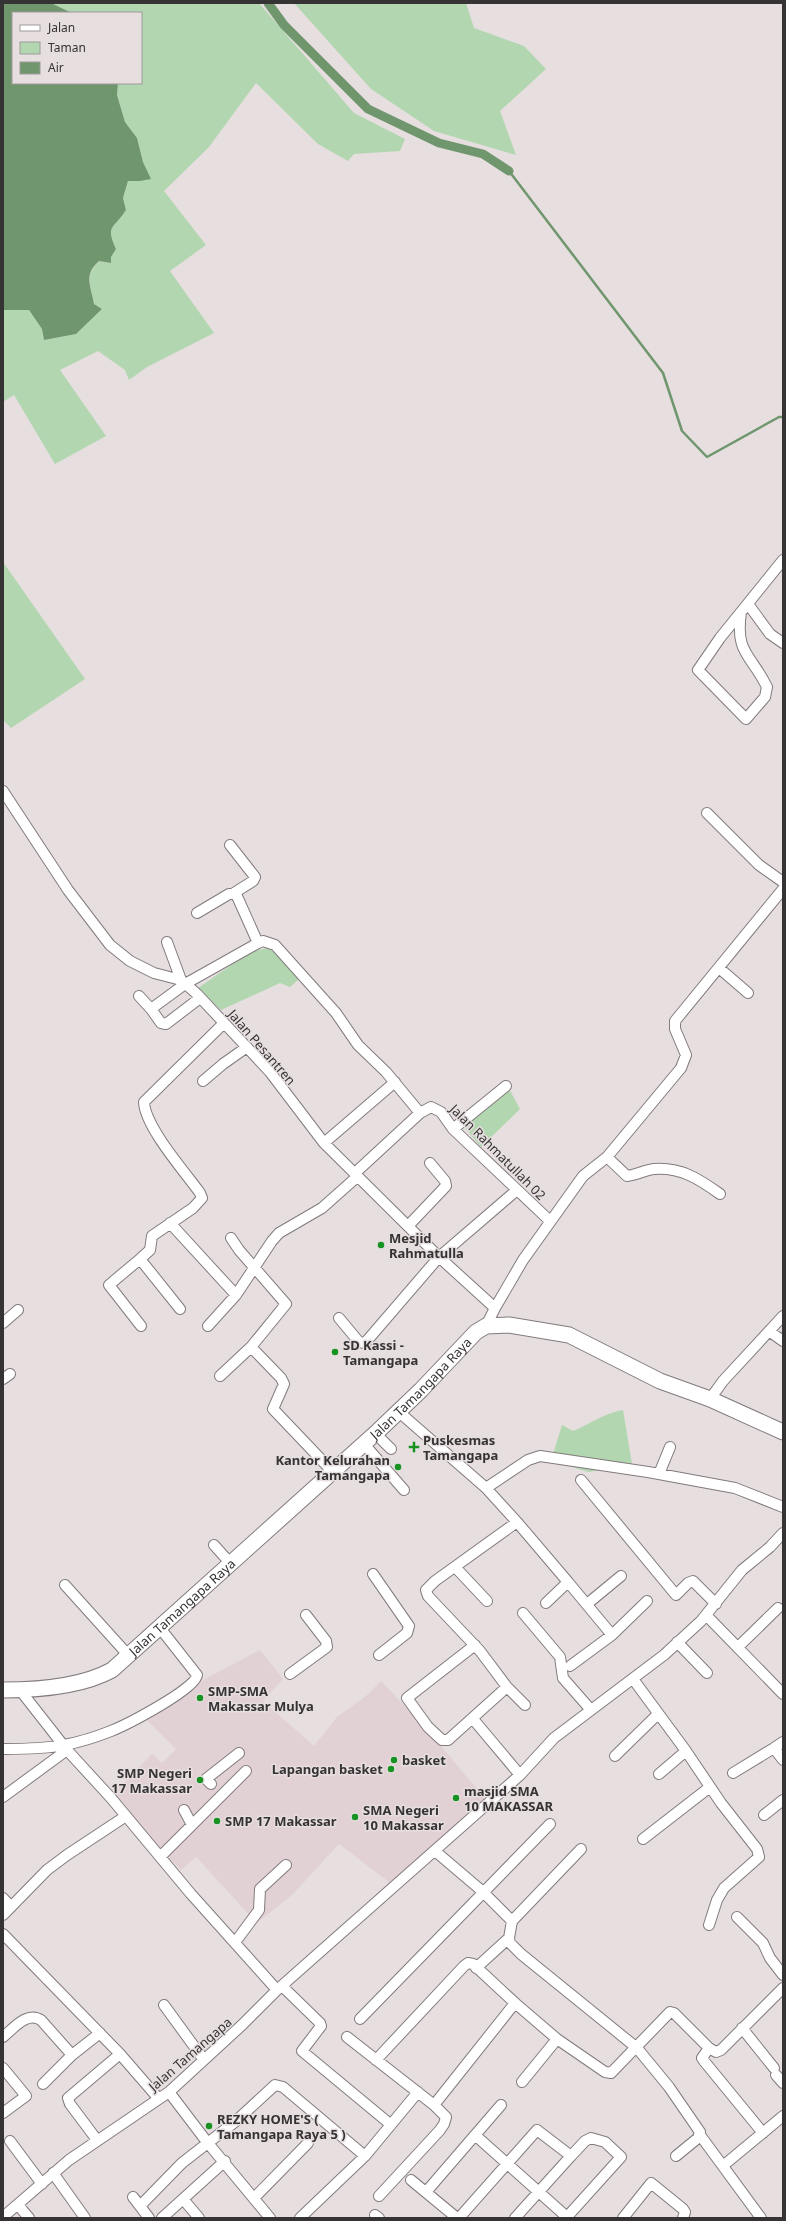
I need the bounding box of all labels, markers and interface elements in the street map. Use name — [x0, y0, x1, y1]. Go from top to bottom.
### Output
legend — [12, 12, 142, 84]
text: Jalan — [47, 19, 75, 36]
text: Taman — [48, 39, 86, 56]
text: Air — [48, 59, 64, 76]
street label: Jalan Pesantren — [223, 1004, 300, 1089]
street label: Jalan Rahmatullah 02 — [445, 1099, 550, 1204]
place label: Mesjid Rahmatulla — [389, 1229, 464, 1262]
marker: Mesjid Rahmatulla — [376, 1240, 386, 1250]
street label: Jalan Tamangapa Raya — [364, 1333, 476, 1444]
place label: SD Kassi - Tamangapa — [343, 1336, 418, 1369]
marker: SD Kassi - Tamangapa — [330, 1347, 340, 1357]
place label: Puskesmas Tamangapa — [423, 1431, 498, 1464]
marker: Puskesmas Tamangapa — [408, 1441, 420, 1453]
place label: Kantor Kelurahan Tamangapa — [275, 1451, 390, 1484]
marker: Kantor Kelurahan Tamangapa — [393, 1462, 403, 1472]
street label: Jalan Tamangapa Raya — [123, 1555, 239, 1661]
place label: SMP-SMA Makassar Mulya — [208, 1682, 314, 1715]
marker: SMP-SMA Makassar Mulya — [195, 1693, 205, 1703]
place label: basket — [402, 1751, 446, 1769]
marker: basket — [389, 1755, 399, 1765]
place label: Lapangan basket — [272, 1760, 383, 1778]
place label: SMP Negeri 17 Makassar — [111, 1764, 192, 1797]
marker: Lapangan basket — [386, 1764, 396, 1774]
marker: SMP Negeri 17 Makassar — [195, 1775, 205, 1785]
place label: masjid SMA 10 MAKASSAR — [464, 1782, 553, 1815]
marker: masjid SMA 10 MAKASSAR — [451, 1793, 461, 1803]
place label: SMA Negeri 10 Makassar — [363, 1801, 444, 1834]
place label: SMP 17 Makassar — [225, 1812, 337, 1830]
marker: SMA Negeri 10 Makassar — [350, 1812, 360, 1822]
marker: SMP 17 Makassar — [212, 1816, 222, 1826]
street label: Jalan Tamangapa — [143, 2013, 235, 2096]
place label: REZKY HOME'S ( Tamangapa Raya 5 ) — [217, 2110, 346, 2143]
marker: REZKY HOME'S ( Tamangapa Raya 5 ) — [204, 2121, 214, 2131]

